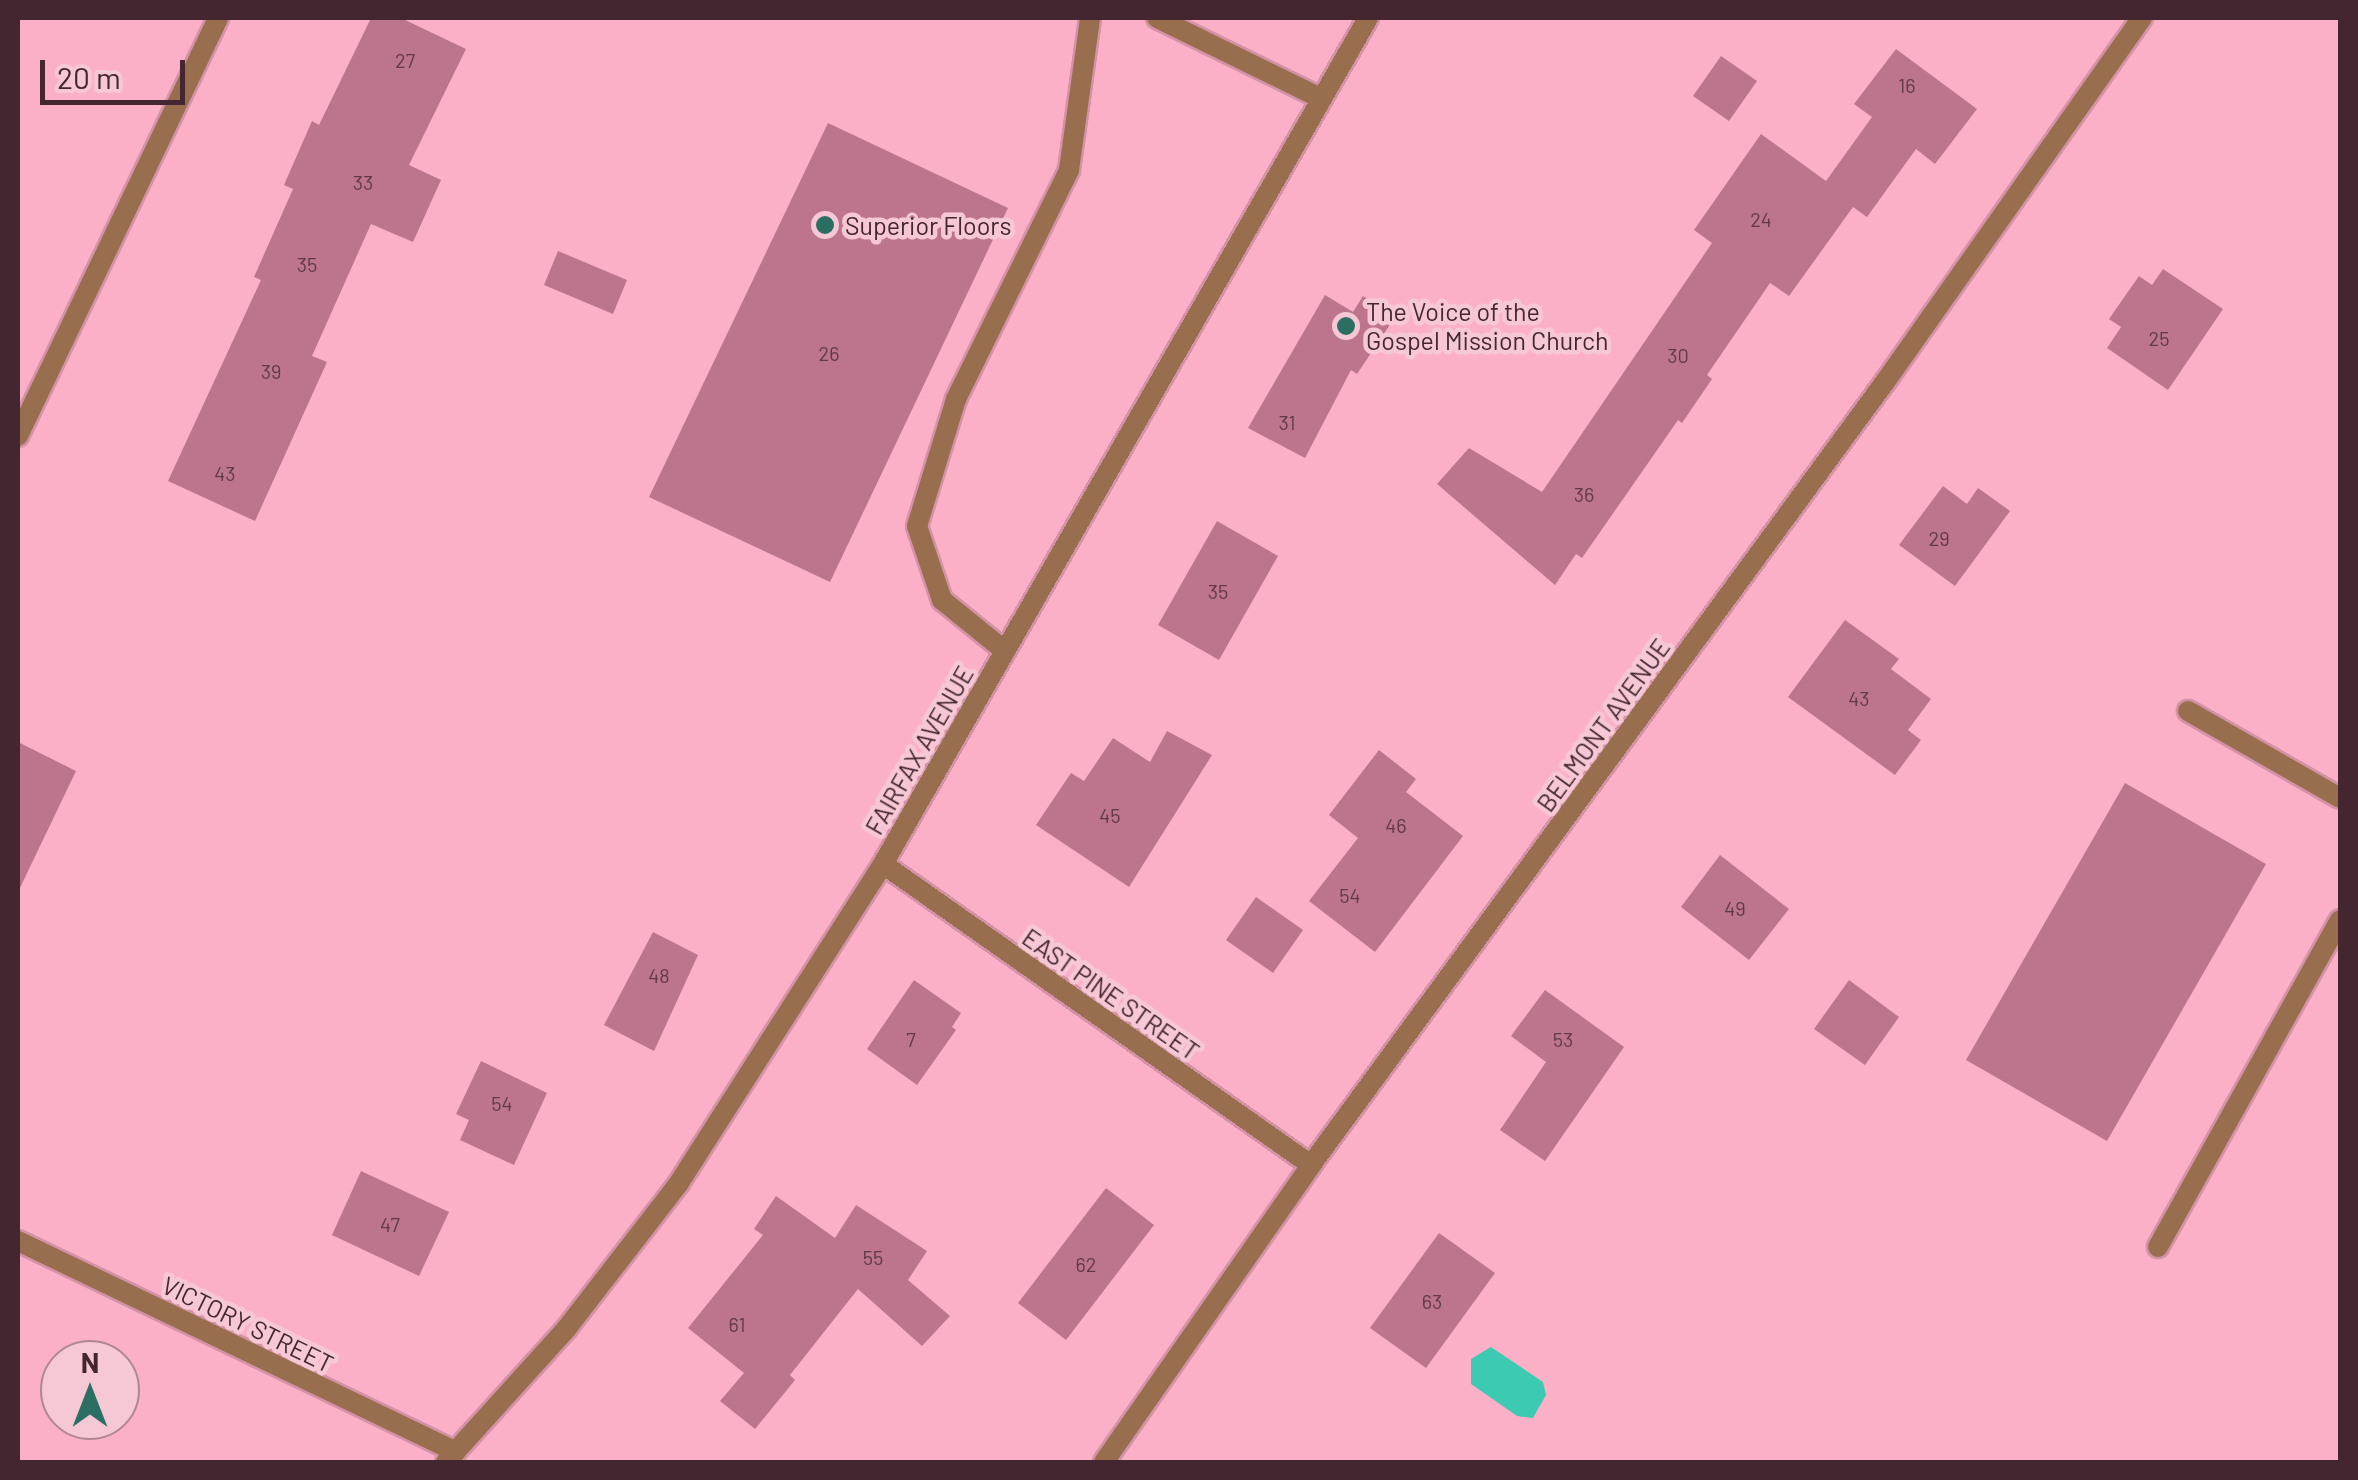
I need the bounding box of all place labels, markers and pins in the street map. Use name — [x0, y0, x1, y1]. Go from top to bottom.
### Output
place label: Superior Floors — [845, 210, 1011, 240]
marker: Superior Floors — [814, 214, 836, 236]
place label: The Voice of the Gospel Mission Church — [1366, 297, 1609, 356]
marker: The Voice of the Gospel Mission Church — [1335, 315, 1357, 337]

